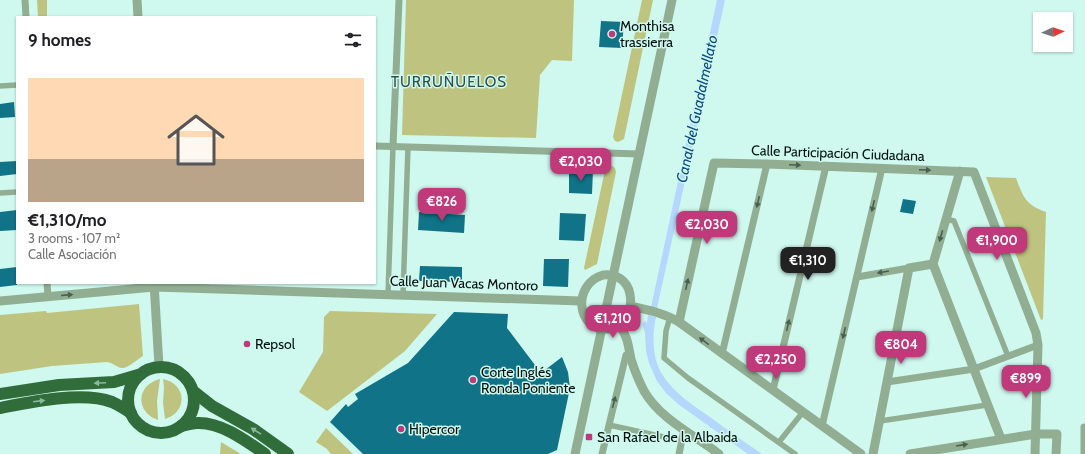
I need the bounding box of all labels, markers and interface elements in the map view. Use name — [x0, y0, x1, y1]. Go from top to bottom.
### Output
north arrow — [1033, 12, 1073, 52]
map controls — [1033, 12, 1073, 52]
place label: Monthisa trassierra — [620, 17, 675, 51]
icon: filters — [342, 29, 364, 51]
marker: Monthisa trassierra — [607, 29, 617, 39]
text: 9 homes — [28, 30, 91, 50]
water label: Canal del Guadalmellato — [673, 33, 721, 184]
district label: TURRUÑUELOS — [391, 73, 507, 91]
icon: home — [160, 104, 232, 176]
street label: Calle Participación Ciudadana — [751, 141, 925, 165]
pin: €2,030 — [548, 148, 614, 182]
text: €2,030 — [559, 153, 603, 169]
one-way arrow — [789, 162, 802, 168]
one-way arrow — [919, 167, 932, 173]
pin: €826 — [418, 188, 466, 222]
text: €826 — [427, 193, 457, 209]
one-way arrow — [755, 196, 761, 208]
one-way arrow — [870, 201, 876, 213]
text: €1,310/mo — [28, 210, 106, 230]
pin: €2,030 — [674, 211, 740, 245]
text: €2,030 — [685, 216, 729, 232]
pin: €1,900 — [964, 227, 1030, 261]
text: 3 rooms · 107 m² — [28, 230, 120, 246]
one-way arrow — [938, 230, 944, 242]
text: €1,900 — [976, 232, 1018, 248]
text: Calle Asociación — [28, 246, 116, 262]
pin: €1,310 — [775, 247, 841, 281]
text: €1,310 — [789, 252, 827, 268]
one-way arrow — [877, 269, 889, 275]
street label: Calle Juan Vacas Montoro — [390, 271, 539, 295]
one-way arrow — [685, 278, 691, 290]
one-way arrow — [61, 291, 73, 298]
pin: €1,210 — [580, 305, 646, 339]
text: €1,210 — [595, 310, 632, 326]
one-way arrow — [786, 319, 792, 331]
one-way arrow — [840, 327, 846, 339]
pin: €804 — [877, 331, 925, 365]
place label: Repsol — [255, 335, 296, 353]
text: €804 — [884, 336, 918, 352]
one-way arrow — [699, 337, 710, 345]
marker: Repsol — [242, 339, 252, 349]
pin: €2,250 — [743, 346, 809, 380]
text: €2,250 — [755, 351, 797, 367]
place label: Corte Inglés Ronda Poniente — [481, 363, 575, 397]
pin: €899 — [1002, 365, 1050, 399]
text: €899 — [1011, 370, 1041, 386]
marker: Corte Inglés Ronda Poniente — [468, 375, 478, 385]
one-way arrow — [93, 380, 106, 386]
one-way arrow — [612, 396, 618, 409]
one-way arrow — [32, 398, 45, 405]
place label: Hipercor — [409, 420, 460, 438]
marker: Hipercor — [396, 424, 406, 434]
one-way arrow — [250, 428, 262, 435]
place label: San Rafael de la Albaida — [597, 428, 738, 446]
marker: San Rafael de la Albaida — [584, 432, 594, 442]
one-way arrow — [956, 442, 968, 448]

